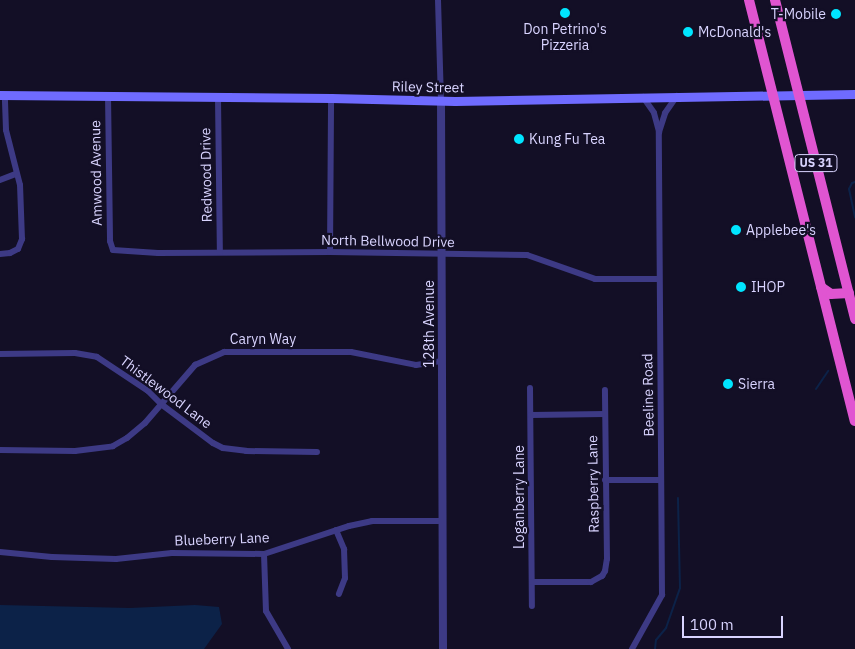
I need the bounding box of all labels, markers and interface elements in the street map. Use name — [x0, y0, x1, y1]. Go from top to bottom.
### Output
place label: T-Mobile — [771, 6, 826, 22]
marker: Don Petrino's Pizzeria — [559, 7, 571, 19]
marker: T-Mobile — [830, 8, 842, 20]
place label: Don Petrino's Pizzeria — [523, 21, 607, 54]
place label: McDonald's — [698, 24, 771, 40]
marker: McDonald's — [682, 26, 694, 38]
street label: Riley Street — [392, 78, 464, 96]
street label: Amwood Avenue — [87, 120, 105, 226]
street label: Redwood Drive — [197, 127, 215, 223]
place label: Kung Fu Tea — [529, 131, 605, 147]
marker: Kung Fu Tea — [513, 133, 525, 145]
road number: US 31 — [794, 154, 838, 172]
place label: Applebee's — [746, 222, 816, 238]
marker: Applebee's — [730, 224, 742, 236]
street label: North Bellwood Drive — [321, 231, 455, 251]
place label: IHOP — [751, 279, 785, 295]
street label: 128th Avenue — [421, 280, 437, 368]
marker: IHOP — [735, 281, 747, 293]
street label: Caryn Way — [230, 331, 296, 347]
street label: Thistlewood Lane — [117, 352, 215, 432]
street label: Beeline Road — [639, 353, 657, 437]
place label: Sierra — [738, 376, 775, 392]
marker: Sierra — [722, 378, 734, 390]
street label: Raspberry Lane — [584, 435, 602, 533]
street label: Loganberry Lane — [511, 445, 527, 549]
street label: Blueberry Lane — [174, 529, 270, 549]
scale bar — [685, 606, 786, 638]
text: 100 m — [690, 615, 734, 634]

